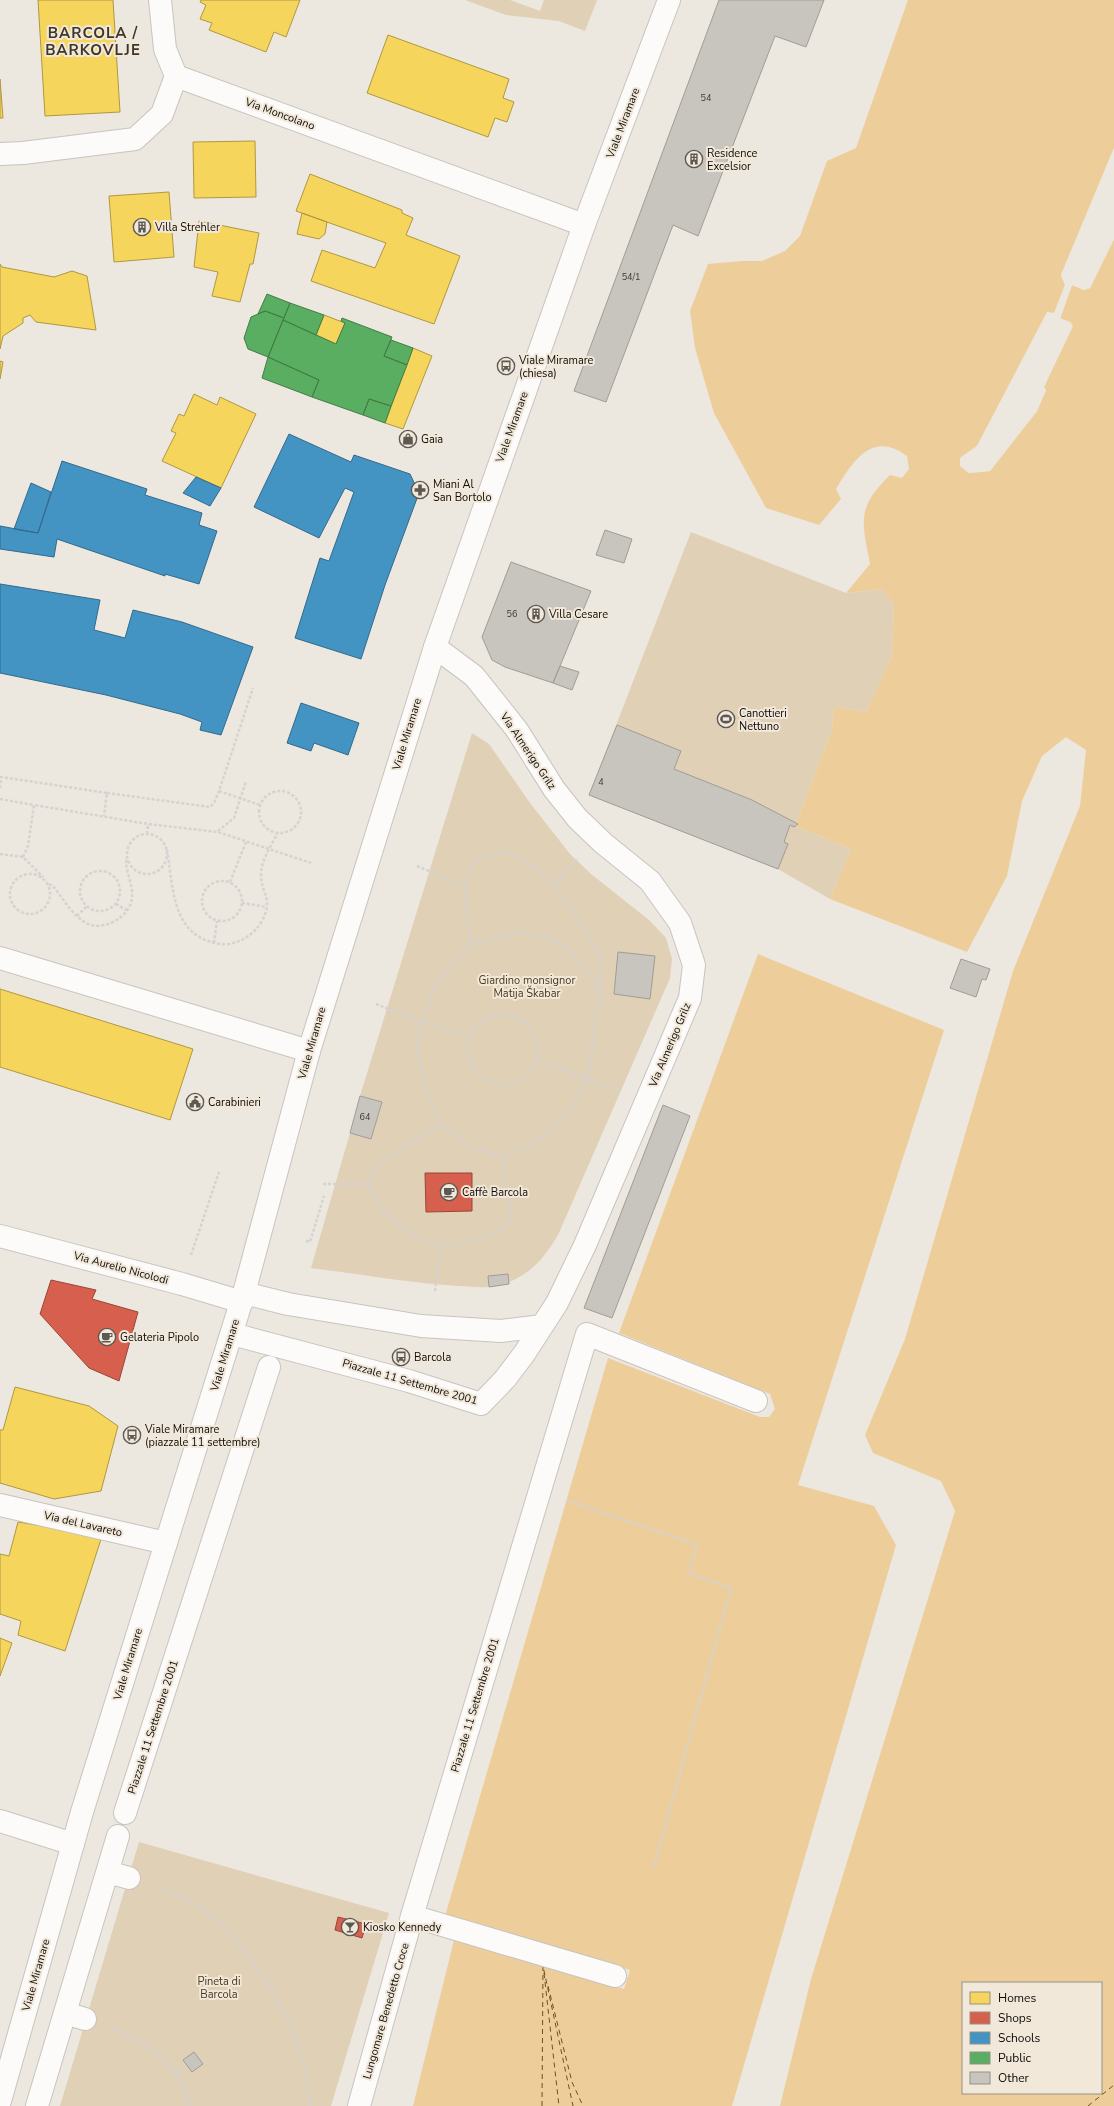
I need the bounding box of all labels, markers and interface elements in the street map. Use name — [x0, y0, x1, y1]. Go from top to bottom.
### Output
district label: BARCOLA / BARKOVLJE — [45, 23, 141, 60]
street label: Viale Miramare — [602, 85, 643, 161]
house number: 54 — [701, 92, 712, 104]
street label: Via Moncolano — [242, 94, 317, 134]
place label: Residence Excelsior — [707, 146, 757, 174]
building icon: Residence Excelsior — [684, 149, 704, 169]
building icon: Villa Strehler — [132, 217, 152, 237]
place label: Villa Strehler — [154, 220, 220, 235]
house number: 54/1 — [622, 271, 640, 283]
place label: Viale Miramare (chiesa) — [518, 353, 594, 381]
bus stop icon: Viale Miramare (chiesa) — [496, 356, 516, 376]
street label: Viale Miramare — [492, 389, 532, 466]
shop icon: Gaia — [398, 429, 418, 449]
place label: Gaia — [421, 432, 443, 447]
place label: Miani Al San Bortolo — [433, 477, 492, 505]
pharmacy icon: Miani Al San Bortolo — [410, 480, 430, 500]
building icon: Villa Cesare — [526, 604, 546, 624]
place label: Villa Cesare — [548, 607, 608, 622]
house number: 56 — [507, 608, 517, 620]
street label: Viale Miramare — [389, 696, 425, 773]
place label: Canottieri Nettuno — [739, 706, 787, 734]
street label: Via Almerigo Grilz — [496, 709, 559, 793]
sports icon: Canottieri Nettuno — [716, 709, 736, 729]
house number: 4 — [598, 776, 604, 788]
park label: Giardino monsignor Matija Škabar — [479, 973, 575, 1001]
street label: Via Almerigo Grilz — [645, 1001, 694, 1090]
street label: Viale Miramare — [294, 1005, 330, 1082]
public building icon: Carabinieri — [185, 1092, 205, 1112]
place label: Carabinieri — [208, 1095, 261, 1110]
house number: 64 — [360, 1111, 371, 1123]
cafe icon: Caffè Barcola — [439, 1182, 459, 1202]
place label: Caffè Barcola — [462, 1185, 528, 1200]
street label: Via Aurelio Nicolodi — [71, 1248, 170, 1288]
street label: Viale Miramare — [207, 1317, 243, 1394]
cafe icon: Gelateria Pipolo — [97, 1327, 117, 1347]
place label: Gelateria Pipolo — [120, 1330, 199, 1345]
bus stop icon: Barcola — [391, 1347, 411, 1367]
place label: Barcola — [414, 1350, 451, 1365]
street label: Piazzale 11 Settembre 2001 — [341, 1356, 479, 1408]
place label: Viale Miramare (piazzale 11 settembre) — [144, 1422, 261, 1450]
bus stop icon: Viale Miramare (piazzale 11 settembre) — [122, 1425, 142, 1445]
street label: Via del Lavareto — [41, 1507, 124, 1540]
street label: Viale Miramare — [110, 1626, 146, 1703]
street label: Piazzale 11 Settembre 2001 — [447, 1636, 503, 1774]
street label: Piazzale 11 Settembre 2001 — [124, 1658, 182, 1796]
bar icon: Kiosko Kennedy — [340, 1917, 360, 1937]
place label: Kiosko Kennedy — [363, 1920, 441, 1935]
street label: Viale Miramare — [18, 1937, 54, 2014]
street label: Lungomare Benedetto Croce — [359, 1941, 413, 2081]
park label: Pineta di Barcola — [197, 1974, 241, 2002]
legend — [962, 1982, 1102, 2094]
text: Homes — [998, 1990, 1036, 2006]
text: Shops — [998, 2010, 1032, 2026]
text: Schools — [998, 2030, 1041, 2046]
text: Public — [998, 2050, 1032, 2066]
text: Other — [998, 2070, 1030, 2086]

